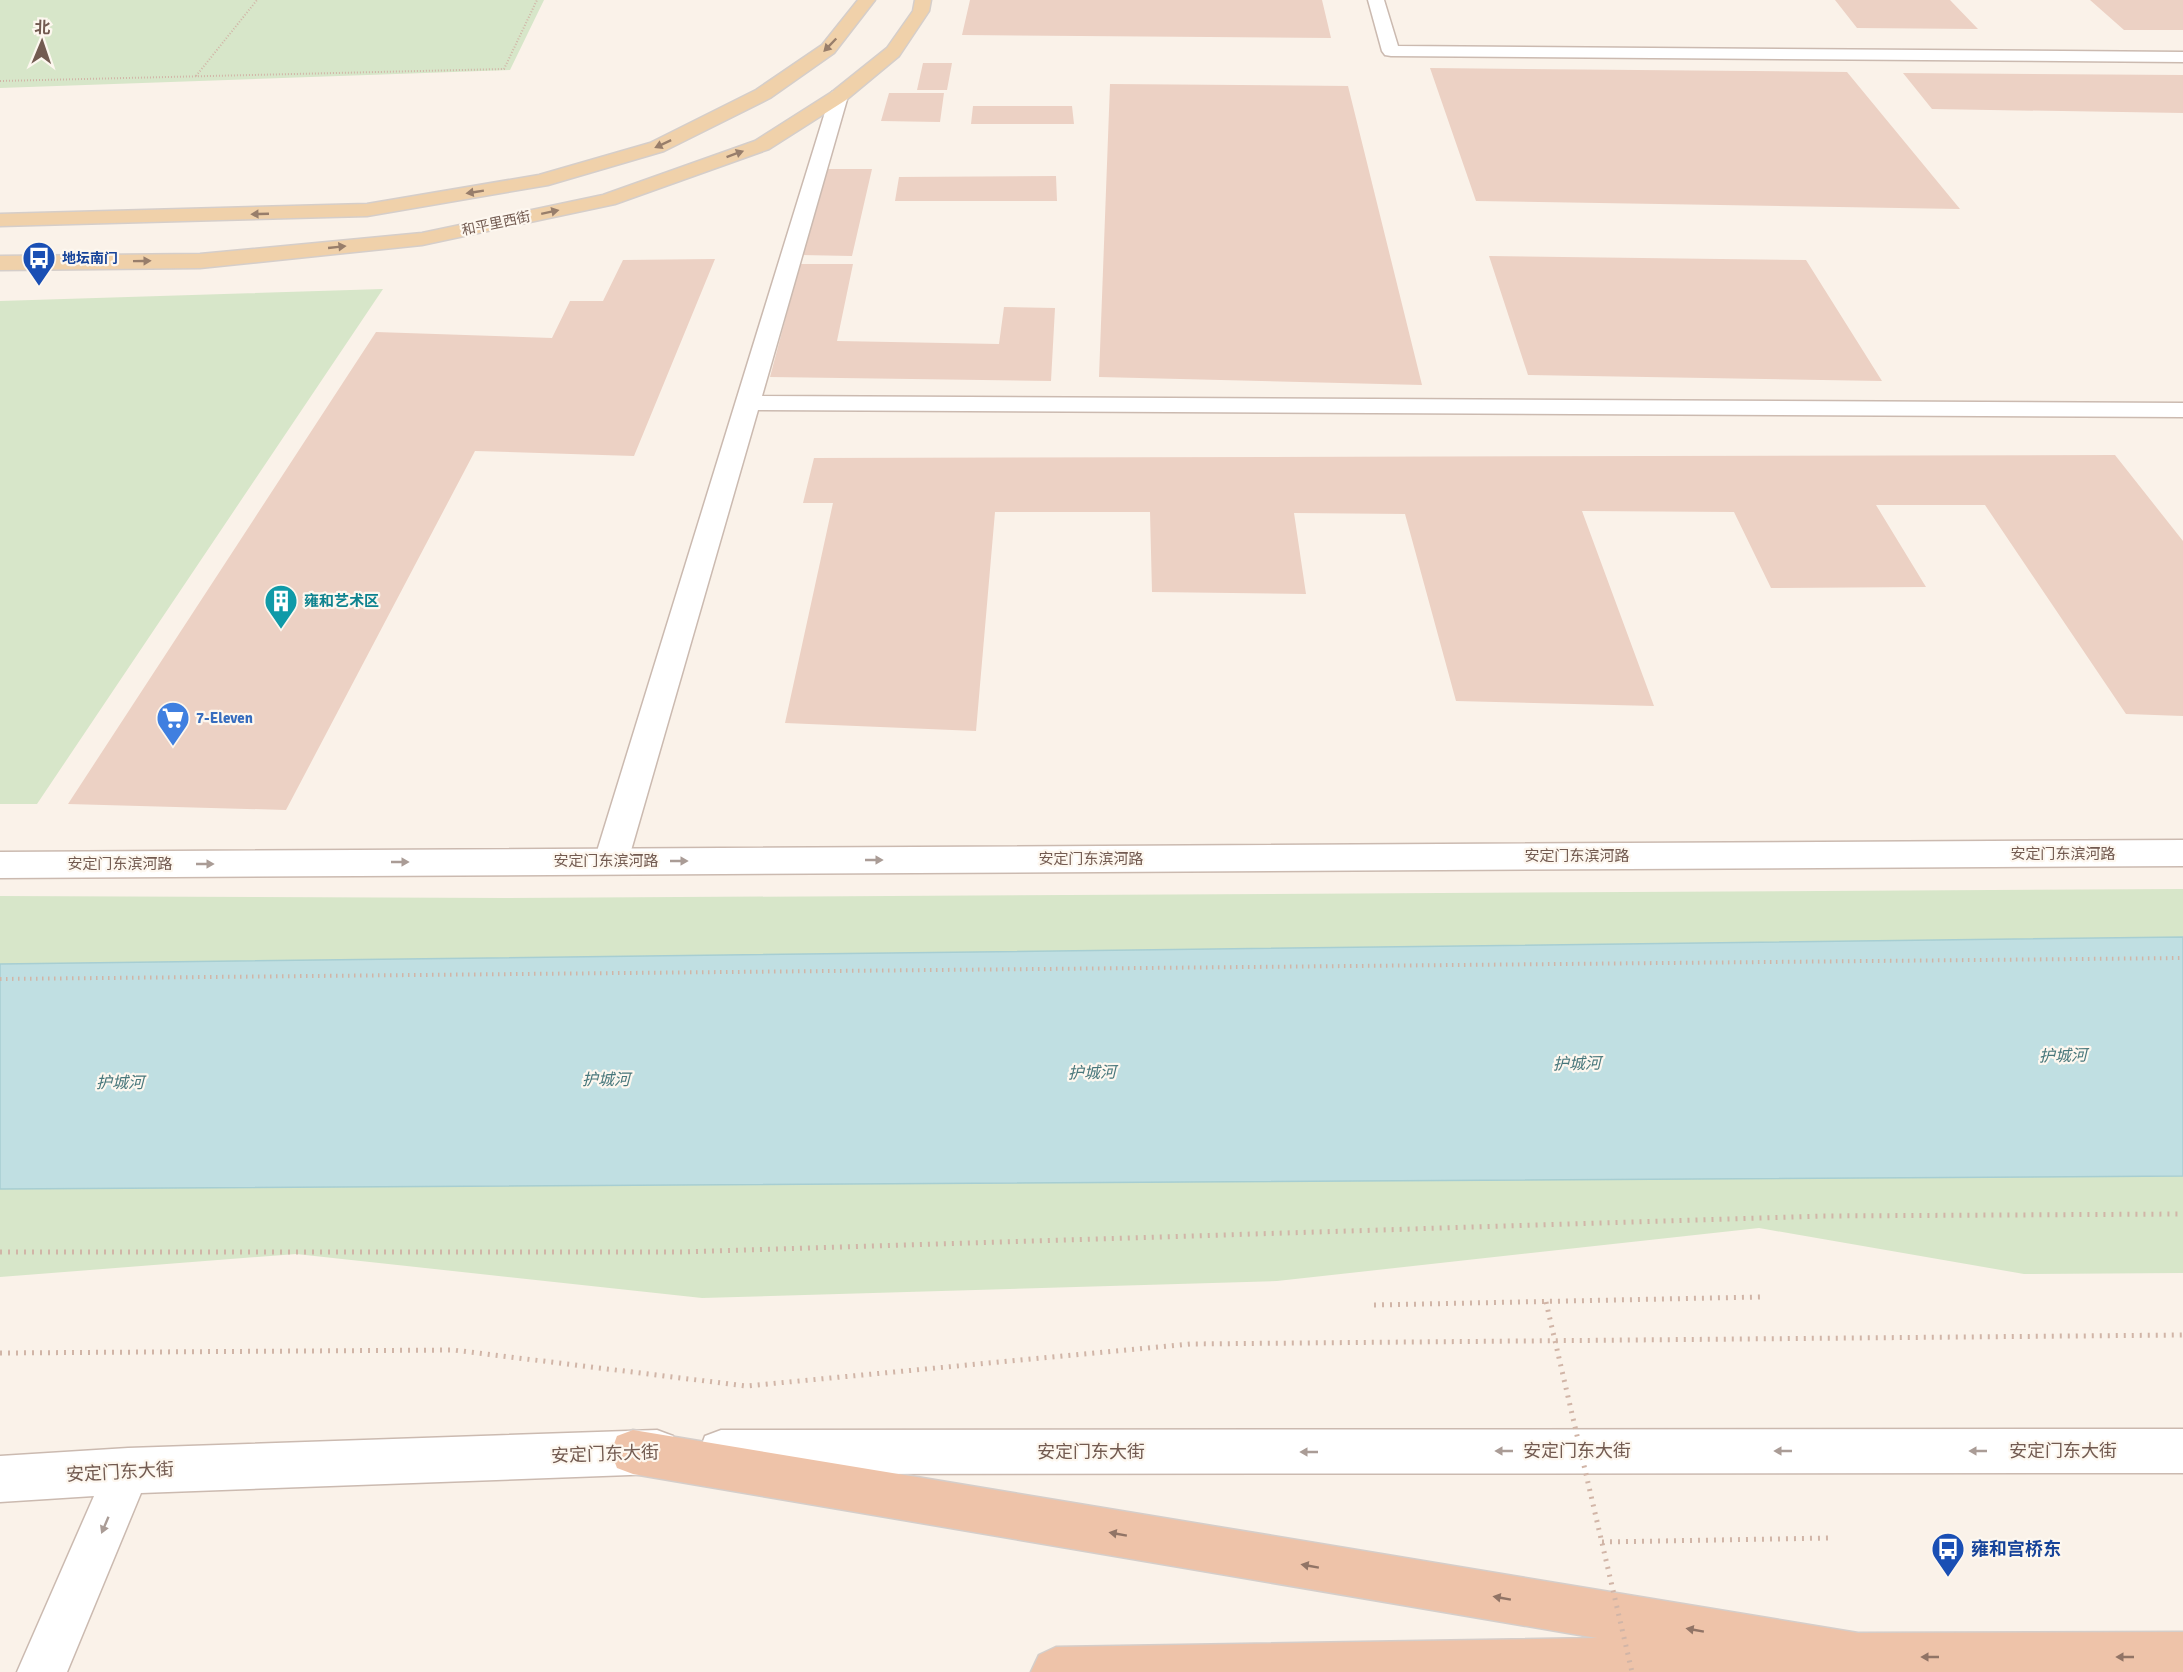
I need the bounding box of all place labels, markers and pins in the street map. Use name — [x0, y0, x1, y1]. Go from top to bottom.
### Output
bus stop icon: 地坛南门 — [21, 240, 57, 287]
place label: 地坛南门 — [62, 250, 118, 267]
building icon: 雍和艺术区 — [263, 583, 299, 630]
place label: 雍和艺术区 — [304, 592, 379, 610]
supermarket icon: 7-Eleven — [155, 700, 191, 747]
place label: 7-Eleven — [196, 709, 253, 727]
bus stop icon: 雍和宫桥东 — [1930, 1531, 1966, 1578]
place label: 雍和宫桥东 — [1971, 1538, 2061, 1560]

